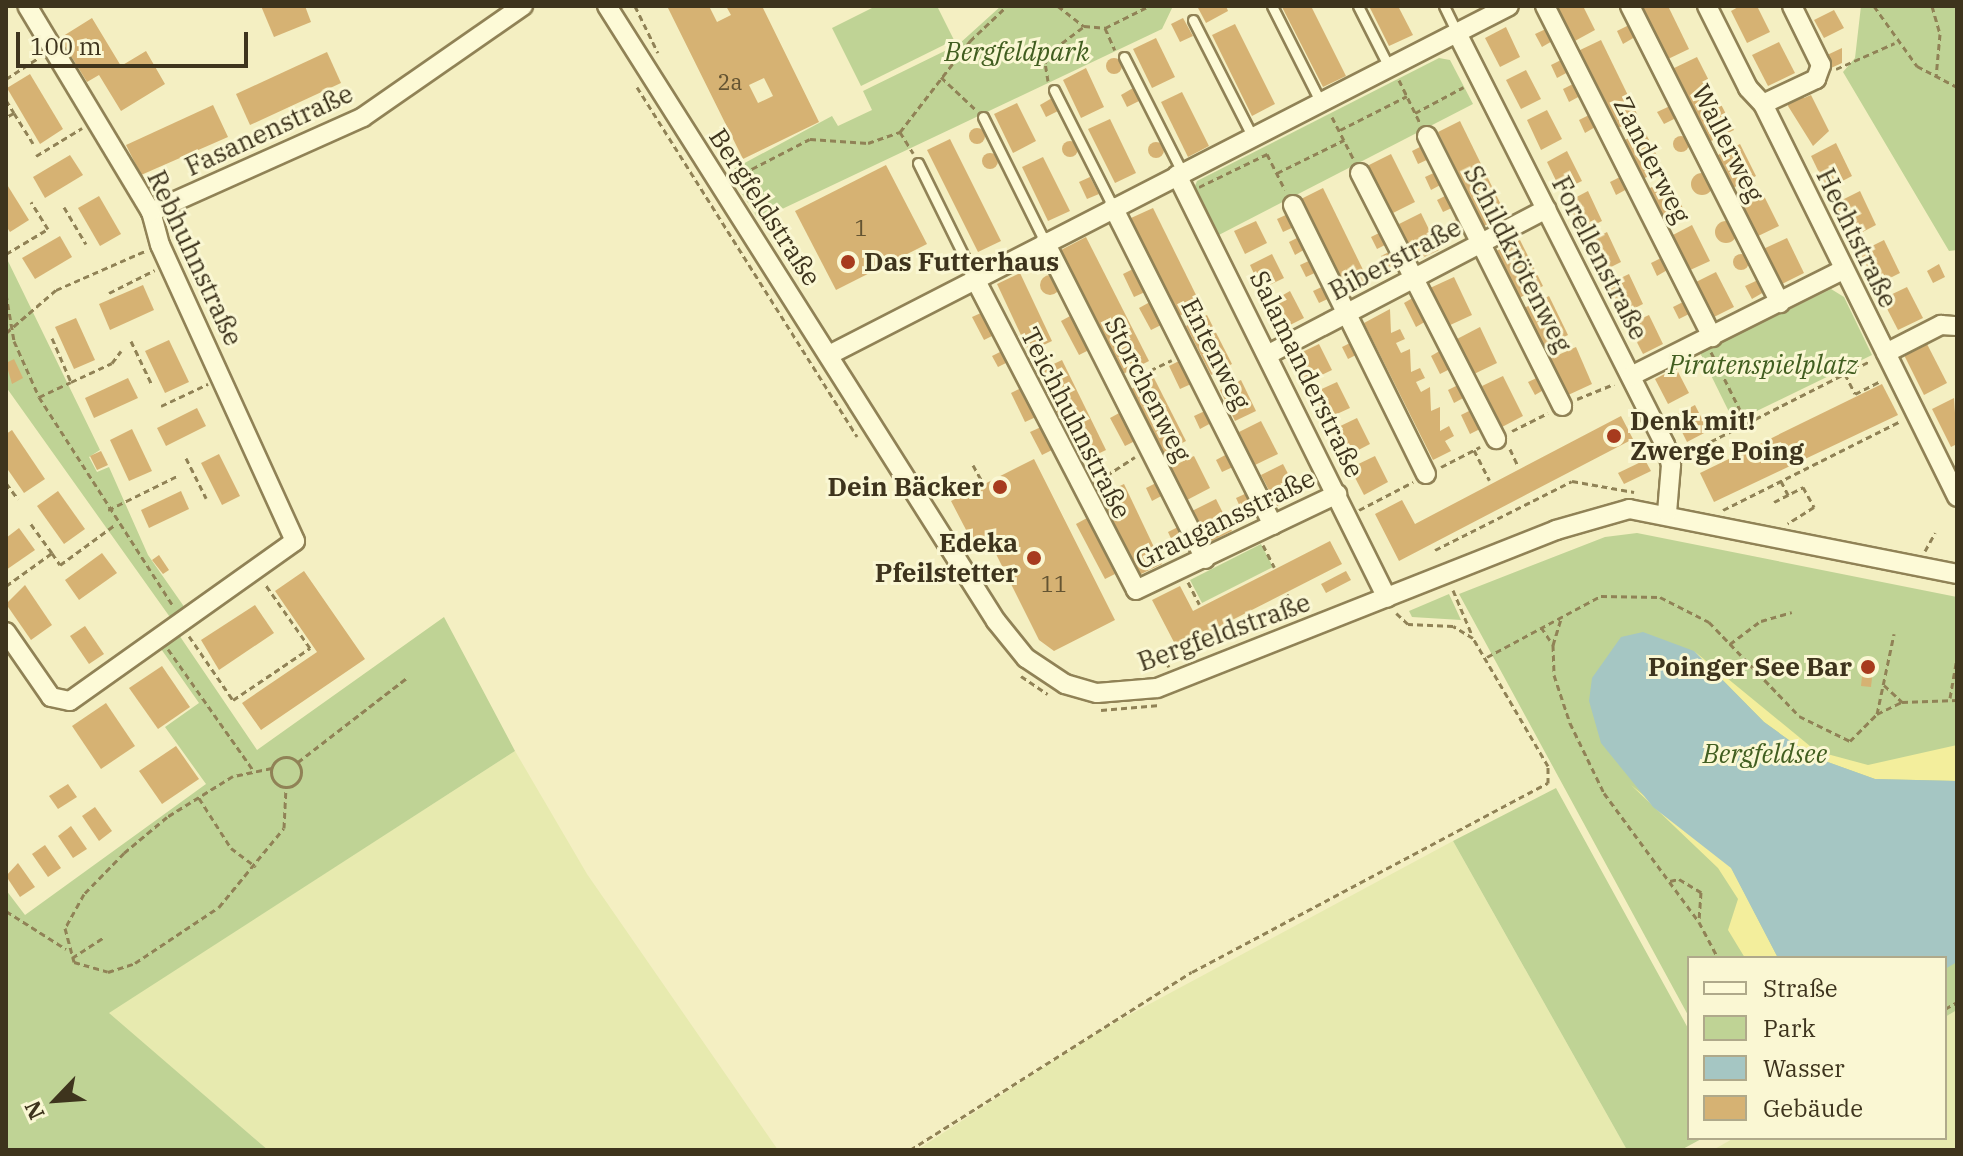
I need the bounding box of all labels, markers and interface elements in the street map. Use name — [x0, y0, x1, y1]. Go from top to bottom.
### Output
scale bar — [20, 16, 252, 66]
text: 100 m — [30, 30, 102, 62]
park label: Bergfeldpark — [945, 36, 1089, 68]
house number: 2a — [717, 69, 743, 95]
street label: Fasanenstraße — [180, 78, 358, 182]
street label: Wallerweg — [1685, 79, 1771, 207]
street label: Zanderweg — [1607, 92, 1697, 228]
street label: Bergfeldstraße — [703, 122, 827, 292]
street label: Schildkrötenweg — [1457, 160, 1579, 358]
street label: Hechtstraße — [1810, 163, 1904, 313]
street label: Rebhuhnstraße — [141, 165, 249, 351]
street label: Forellenstraße — [1545, 171, 1655, 345]
street label: Biberstraße — [1324, 211, 1466, 307]
house number: 1 — [854, 215, 868, 241]
place label: Das Futterhaus — [864, 246, 1059, 278]
marker: Das Futterhaus — [839, 253, 857, 271]
street label: Salamanderstraße — [1243, 265, 1371, 483]
street label: Entenweg — [1175, 293, 1257, 415]
street label: Storchenweg — [1098, 311, 1198, 467]
street label: Teichhuhnstraße — [1014, 322, 1138, 524]
park label: Piratenspielplatz — [1668, 349, 1858, 381]
place label: Denk mit! Zwerge Poing — [1630, 405, 1804, 466]
marker: Denk mit! Zwerge Poing — [1605, 427, 1623, 445]
street label: Graugansstraße — [1130, 462, 1320, 576]
place label: Dein Bäcker — [827, 471, 984, 503]
marker: Dein Bäcker — [991, 478, 1009, 496]
place label: Edeka Pfeilstetter — [875, 527, 1018, 588]
marker: Edeka Pfeilstetter — [1025, 549, 1043, 567]
house number: 11 — [1041, 571, 1067, 597]
street label: Bergfeldstraße — [1133, 586, 1315, 678]
place label: Poinger See Bar — [1648, 651, 1852, 683]
marker: Poinger See Bar — [1859, 658, 1877, 676]
park label: Bergfeldsee — [1703, 738, 1827, 770]
legend — [1687, 956, 1947, 1140]
text: Straße — [1763, 972, 1838, 1004]
text: Park — [1763, 1012, 1815, 1044]
text: Wasser — [1763, 1052, 1845, 1084]
north arrow — [16, 1060, 96, 1140]
text: Gebäude — [1763, 1092, 1863, 1124]
text: N — [17, 1096, 51, 1124]

